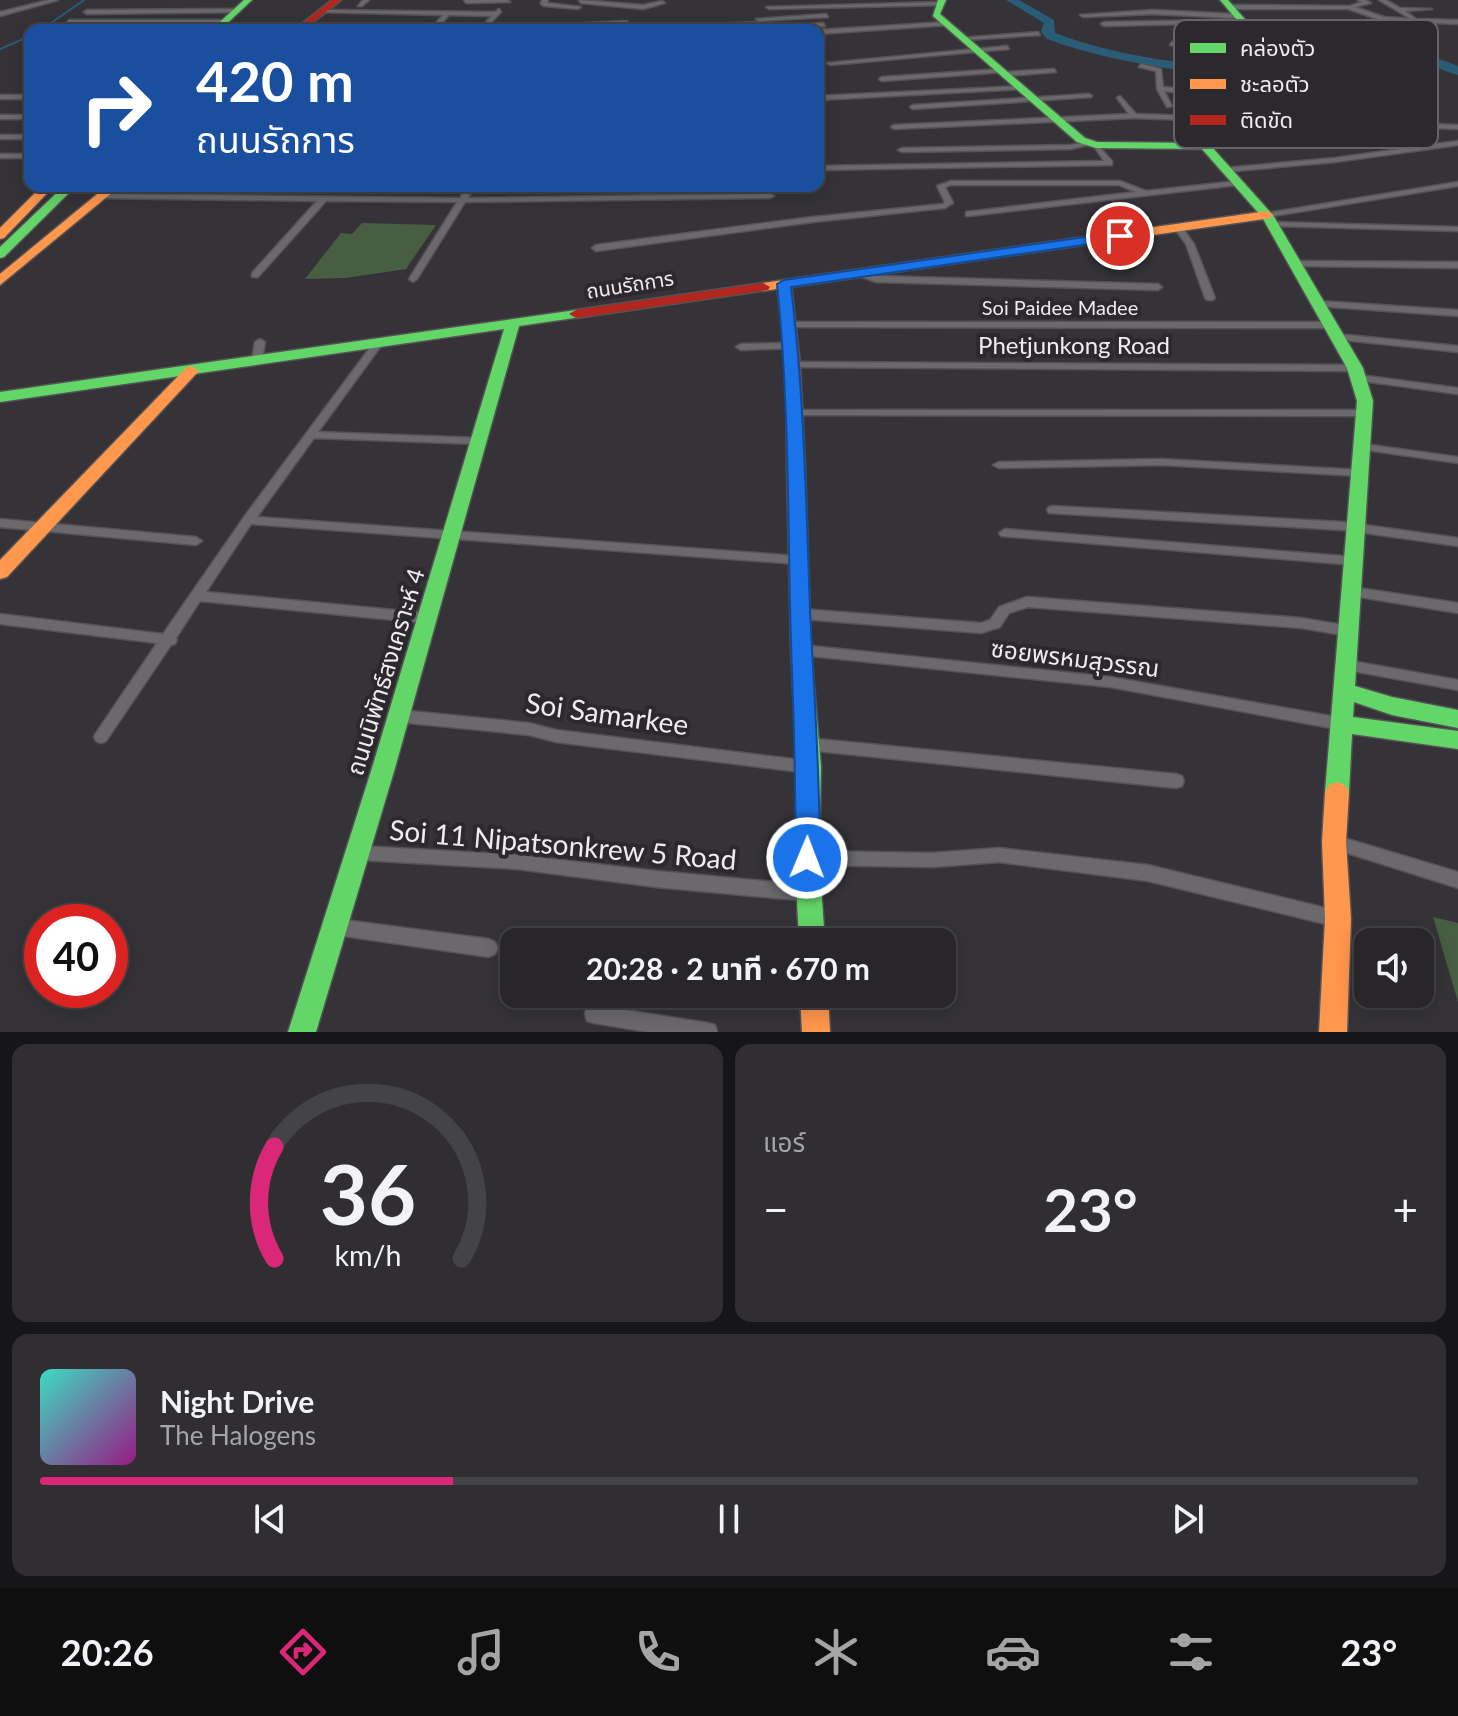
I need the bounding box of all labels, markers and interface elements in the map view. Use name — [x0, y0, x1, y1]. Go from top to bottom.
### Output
legend — [1174, 20, 1438, 148]
text: คล่องตัว — [1240, 34, 1315, 61]
text: 420 m — [196, 47, 354, 114]
icon: right — [64, 56, 168, 160]
text: ชะลอตัว — [1240, 70, 1310, 97]
text: ติดขัด — [1240, 106, 1293, 133]
text: ถนนรัถการ — [196, 117, 355, 161]
pin — [1086, 202, 1154, 270]
icon: arrive — [1098, 214, 1142, 258]
street label: ถนนรัถการ — [584, 265, 675, 303]
street label: Soi Paidee Madee — [982, 295, 1138, 319]
street label: Phetjunkong Road — [978, 330, 1170, 359]
street label: ถนนนิพัทธ์สงเคราะห์ 4 — [339, 565, 430, 779]
street label: ซอยพรหมสุวรรณ — [989, 633, 1161, 684]
street label: Soi Samarkee — [524, 685, 691, 741]
street label: Soi 11 Nipatsonkrew 5 Road — [388, 812, 738, 876]
position arrow — [765, 816, 849, 900]
speed limit sign: 40 — [24, 904, 128, 1008]
map controls — [1354, 928, 1434, 1008]
button: sound — [1354, 928, 1434, 1008]
text: 20:28 · 2 นาที · 670 m — [586, 950, 870, 986]
text: แอร์ — [763, 1126, 805, 1158]
text: 36 — [319, 1143, 416, 1243]
text: 23° — [1043, 1173, 1138, 1245]
text: − — [763, 1183, 789, 1235]
text: + — [1392, 1183, 1418, 1235]
text: km/h — [334, 1238, 401, 1272]
text: Night Drive — [160, 1383, 314, 1419]
text: The Halogens — [160, 1419, 316, 1451]
icon: previous — [248, 1497, 292, 1541]
icon: pause — [707, 1497, 751, 1541]
icon: next — [1166, 1497, 1210, 1541]
icon: directions — [275, 1624, 331, 1680]
icon: music — [453, 1624, 509, 1680]
icon: phone — [630, 1624, 686, 1680]
icon: climate — [808, 1624, 864, 1680]
icon: car — [985, 1624, 1041, 1680]
icon: filters — [1163, 1624, 1219, 1680]
text: 20:26 — [61, 1630, 154, 1674]
text: 23° — [1340, 1630, 1397, 1674]

